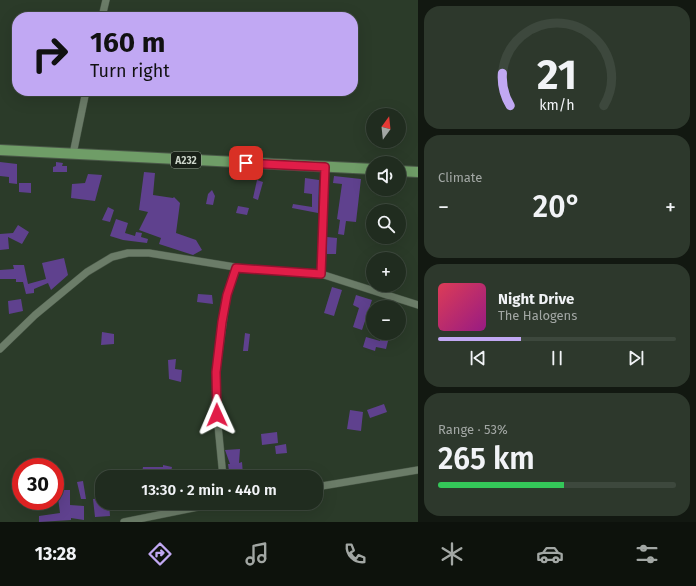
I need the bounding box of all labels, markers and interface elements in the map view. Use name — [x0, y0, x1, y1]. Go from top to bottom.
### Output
text: 160 m — [90, 26, 165, 59]
icon: right — [24, 28, 76, 80]
text: 21 — [537, 49, 577, 99]
text: Turn right — [90, 60, 170, 82]
text: km/h — [539, 96, 575, 113]
north arrow — [366, 108, 406, 148]
map controls — [366, 108, 406, 340]
pin — [229, 146, 263, 180]
road number: A232 — [171, 152, 201, 168]
icon: arrive — [235, 152, 257, 174]
button: sound — [366, 156, 406, 196]
text: Climate — [438, 170, 482, 185]
text: 20° — [533, 189, 581, 225]
text: − — [438, 194, 449, 221]
text: + — [665, 194, 676, 221]
button: search — [366, 204, 406, 244]
button: + — [366, 252, 406, 292]
text: Night Drive — [498, 290, 574, 308]
button: − — [366, 300, 406, 340]
text: The Halogens — [498, 308, 577, 323]
icon: previous — [467, 347, 489, 369]
icon: pause — [546, 347, 568, 369]
icon: next — [625, 347, 647, 369]
position arrow — [196, 394, 238, 436]
text: Range · 53% — [438, 422, 508, 437]
text: 265 km — [438, 441, 535, 477]
speed limit sign: 30 — [12, 458, 64, 510]
text: 13:30 · 2 min · 440 m — [141, 481, 277, 499]
icon: directions — [146, 540, 174, 568]
icon: music — [243, 540, 271, 568]
icon: phone — [341, 540, 369, 568]
icon: climate — [438, 540, 466, 568]
icon: car — [536, 540, 564, 568]
icon: filters — [633, 540, 661, 568]
text: 13:28 — [35, 543, 77, 565]

